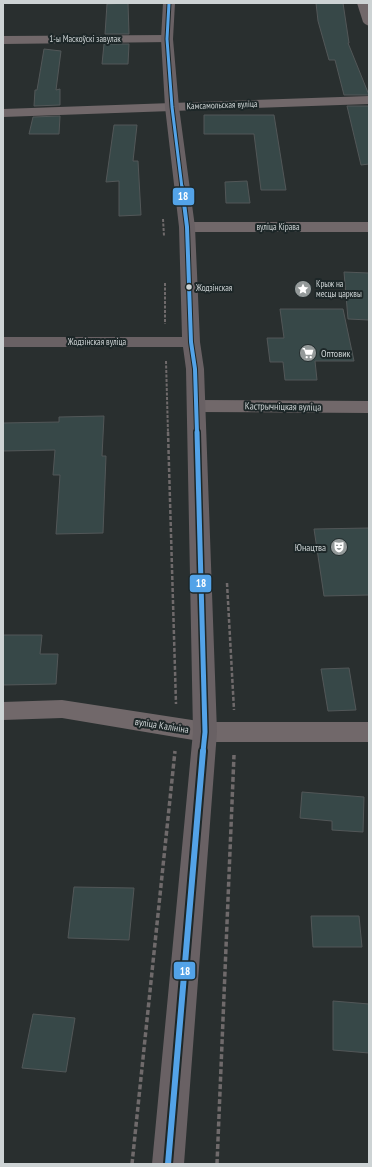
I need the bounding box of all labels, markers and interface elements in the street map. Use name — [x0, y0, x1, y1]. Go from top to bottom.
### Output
street label: 1-ы Маскоўскі завулак — [49, 33, 121, 44]
street label: Камсамольская вуліца — [186, 98, 258, 111]
line badge: 18 — [172, 187, 195, 206]
text: 18 — [178, 189, 188, 203]
street label: вуліца Кірава — [256, 221, 300, 232]
place label: Крыж на месцы царквы — [316, 278, 362, 299]
place icon: Крыж на месцы царквы — [293, 279, 313, 299]
marker: Жодзінская — [184, 282, 194, 292]
place label: Жодзінская — [195, 282, 232, 293]
street label: Жодзінская вуліца — [67, 336, 127, 347]
supermarket icon: Оптовик — [298, 343, 318, 363]
place label: Оптовик — [321, 347, 351, 360]
street label: Кастрычніцкая вуліца — [245, 399, 321, 414]
theatre icon: Юнацтва — [329, 537, 349, 557]
place label: Юнацтва — [295, 541, 326, 554]
line badge: 18 — [189, 574, 212, 593]
text: 18 — [196, 576, 206, 590]
street label: вуліца Калініна — [134, 715, 190, 736]
line badge: 18 — [173, 961, 196, 980]
text: 18 — [180, 964, 190, 978]

